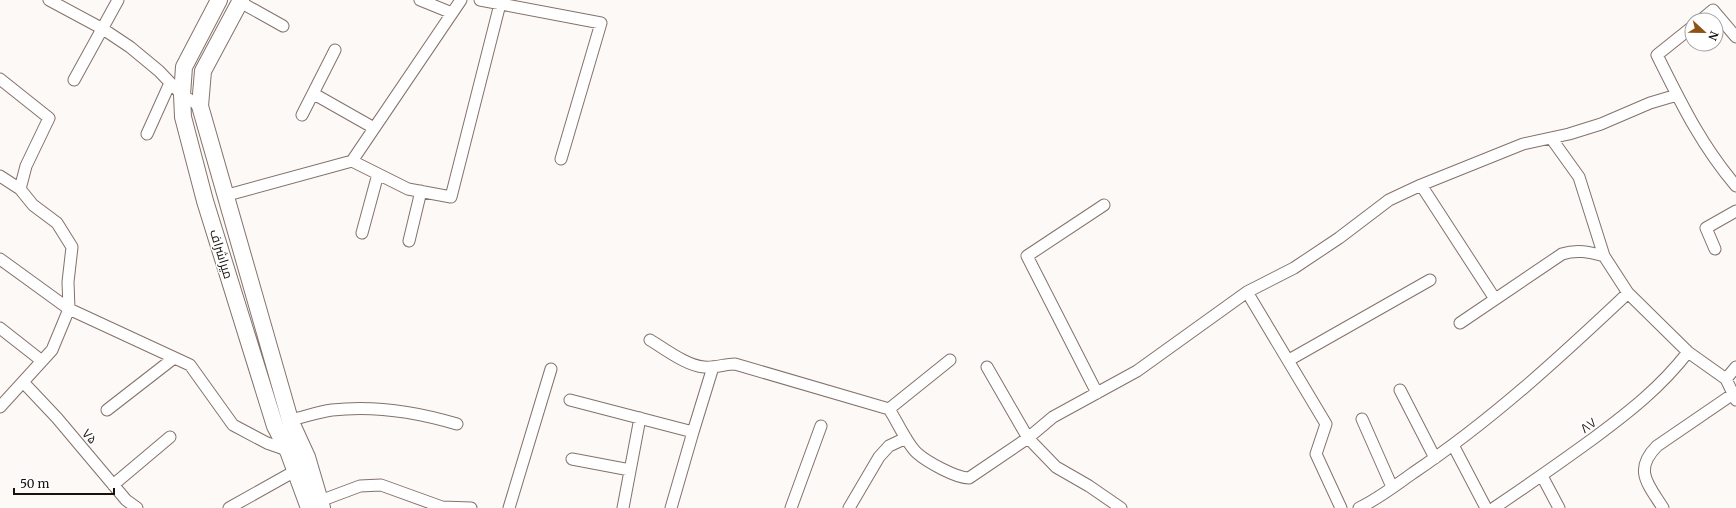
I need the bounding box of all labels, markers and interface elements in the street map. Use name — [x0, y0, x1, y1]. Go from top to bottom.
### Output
north arrow — [1684, 12, 1724, 52]
text: N — [1705, 29, 1721, 43]
street label: میراشراف — [206, 227, 237, 281]
street label: ۸۷ — [1577, 414, 1600, 437]
street label: ۷۵ — [78, 425, 101, 448]
scale bar — [14, 470, 114, 496]
text: 50 m — [20, 476, 49, 491]

